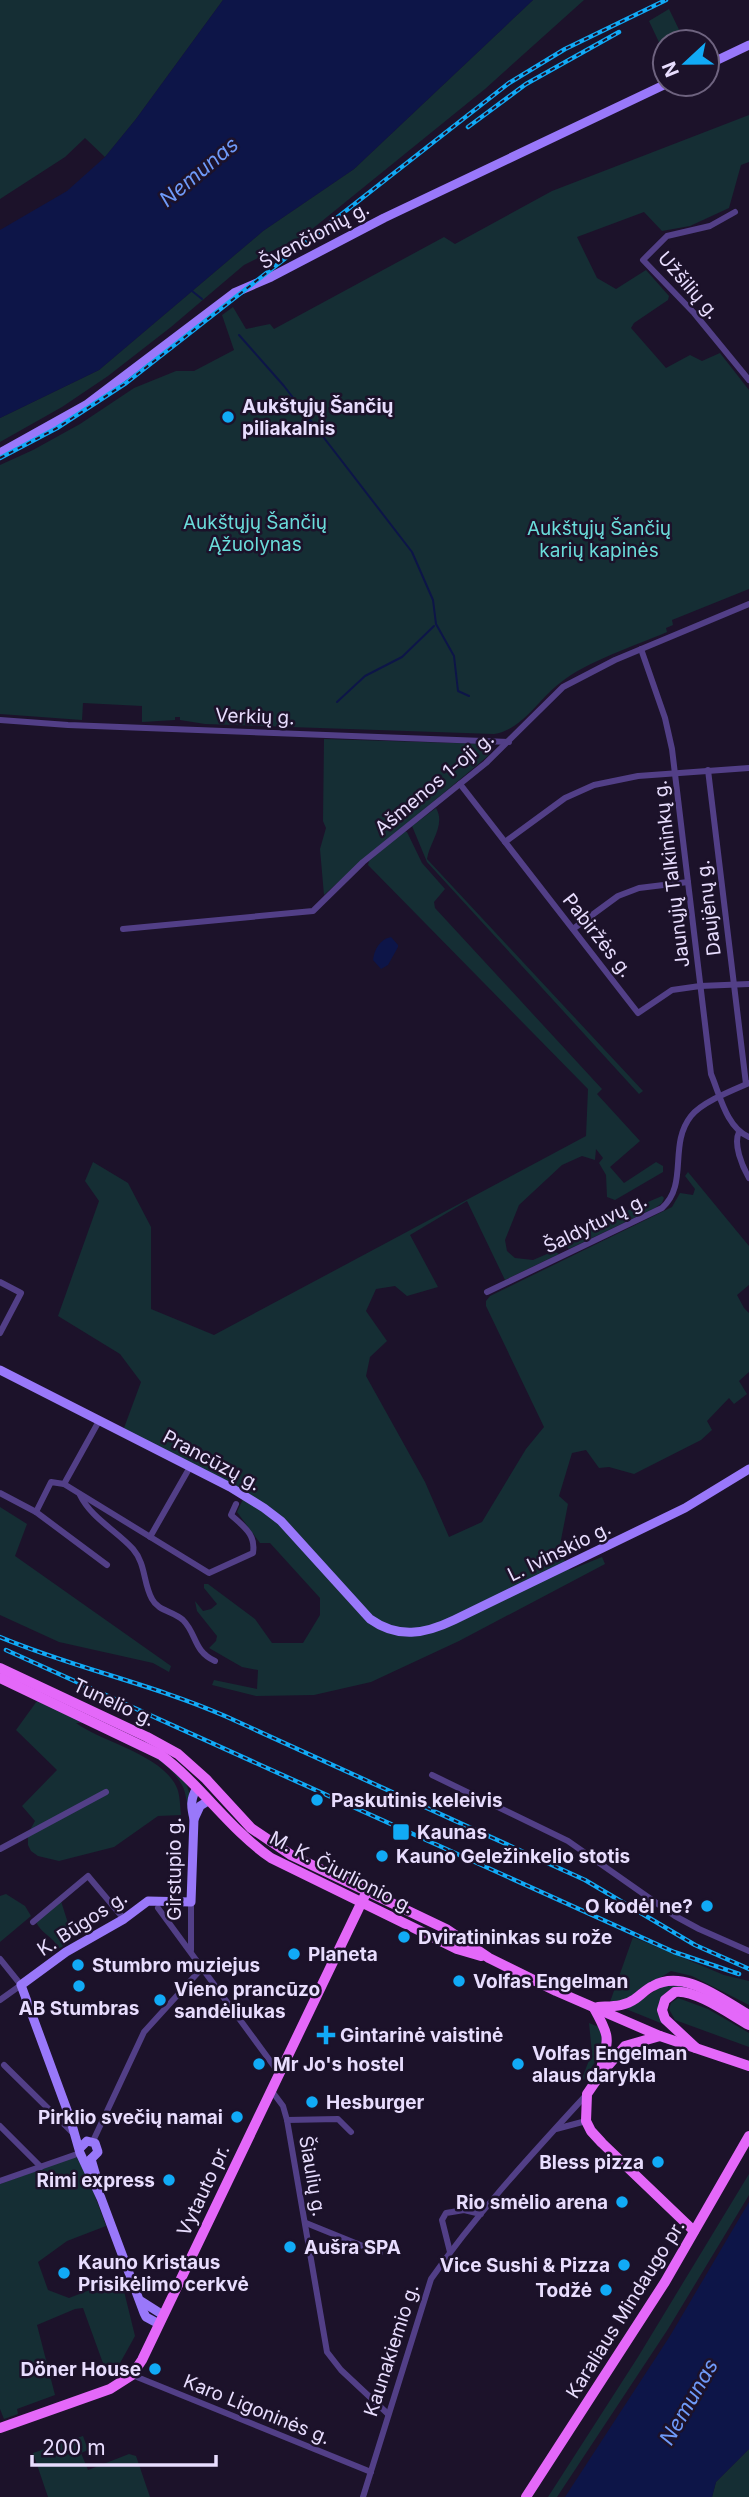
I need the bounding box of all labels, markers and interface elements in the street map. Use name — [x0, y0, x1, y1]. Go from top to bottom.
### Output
north arrow — [651, 28, 721, 98]
text: N — [657, 58, 684, 80]
water label: Nemunas — [154, 131, 243, 212]
street label: Švenčionių g. — [255, 197, 373, 274]
street label: Užšilių g. — [653, 247, 724, 324]
place label: Aukštųjų Šančių piliakalnis — [242, 395, 394, 440]
marker: Aukštųjų Šančių piliakalnis — [220, 409, 236, 425]
park label: Aukštųjų Šančių Ąžuolynas — [183, 511, 327, 556]
park label: Aukštųjų Šančių karių kapinės — [527, 517, 671, 562]
street label: Verkių g. — [215, 704, 295, 729]
street label: Ašmenos 1-oji g. — [370, 727, 499, 840]
street label: Jaunųjų Talkininkų g. — [649, 779, 694, 969]
street label: Daujėnų g. — [691, 859, 726, 957]
street label: Pabiržės g. — [558, 889, 637, 982]
street label: Šaldytuvų g. — [540, 1189, 651, 1258]
street label: Prancūzų g. — [159, 1425, 265, 1496]
street label: L. Ivinskio g. — [504, 1517, 615, 1586]
street label: Tunelio g. — [69, 1674, 158, 1731]
place label: Paskutinis keleivis — [331, 1789, 503, 1812]
marker: Paskutinis keleivis — [309, 1792, 325, 1808]
street label: Girstupio g. — [163, 1817, 186, 1921]
place label: Kaunas — [417, 1821, 487, 1844]
marker: Kaunas — [391, 1822, 411, 1842]
street label: M. K. Čiurlionio g. — [266, 1826, 418, 1919]
place label: Kauno Geležinkelio stotis — [396, 1845, 630, 1868]
marker: Kauno Geležinkelio stotis — [374, 1848, 390, 1864]
street label: K. Būgos g. — [33, 1886, 132, 1961]
place label: O kodėl ne? — [585, 1895, 693, 1918]
marker: O kodėl ne? — [699, 1898, 715, 1914]
place label: Dviratininkas su rože — [418, 1926, 612, 1949]
marker: Dviratininkas su rože — [396, 1929, 412, 1945]
place label: Planeta — [308, 1943, 378, 1966]
marker: Planeta — [286, 1946, 302, 1962]
place label: Stumbro muziejus — [92, 1954, 260, 1977]
marker: Stumbro muziejus — [70, 1957, 86, 1973]
place label: Volfas Engelman — [473, 1970, 628, 1993]
marker: Volfas Engelman — [451, 1973, 467, 1989]
marker: AB Stumbras — [71, 1978, 87, 1994]
place label: Vieno prancūzo sandėliukas — [174, 1978, 320, 2023]
marker: Vieno prancūzo sandėliukas — [152, 1992, 168, 2008]
place label: AB Stumbras — [19, 1997, 139, 2020]
place label: Gintarinė vaistinė — [340, 2024, 503, 2047]
marker: Gintarinė vaistinė — [318, 2027, 334, 2043]
place label: Volfas Engelman alaus darykla — [532, 2042, 687, 2087]
place label: Mr Jo's hostel — [273, 2053, 404, 2076]
marker: Mr Jo's hostel — [251, 2056, 267, 2072]
marker: Volfas Engelman alaus darykla — [510, 2056, 526, 2072]
place label: Hesburger — [326, 2091, 425, 2114]
marker: Hesburger — [304, 2094, 320, 2110]
place label: Pirklio svečių namai — [38, 2106, 223, 2129]
marker: Pirklio svečių namai — [229, 2109, 245, 2125]
street label: Šiaulių g. — [294, 2134, 331, 2218]
street label: Vytauto pr. — [172, 2141, 235, 2240]
place label: Bless pizza — [539, 2151, 644, 2174]
marker: Bless pizza — [650, 2154, 666, 2170]
place label: Rimi express — [37, 2169, 155, 2192]
marker: Rimi express — [161, 2172, 177, 2188]
place label: Rio smėlio arena — [456, 2191, 608, 2214]
marker: Rio smėlio arena — [614, 2194, 630, 2210]
street label: Karaliaus Mindaugo pr. — [561, 2216, 690, 2403]
place label: Aušra SPA — [304, 2236, 401, 2259]
marker: Aušra SPA — [282, 2239, 298, 2255]
place label: Kauno Kristaus Prisikėlimo cerkvė — [78, 2251, 249, 2296]
place label: Vice Sushi & Pizza — [440, 2254, 610, 2277]
marker: Vice Sushi & Pizza — [616, 2257, 632, 2273]
marker: Kauno Kristaus Prisikėlimo cerkvė — [56, 2265, 72, 2281]
place label: Todžė — [535, 2279, 592, 2302]
street label: Kaunakiemio g. — [359, 2281, 424, 2419]
marker: Todžė — [598, 2282, 614, 2298]
water label: Nemunas — [654, 2354, 723, 2449]
place label: Döner House — [21, 2358, 141, 2381]
marker: Döner House — [147, 2361, 163, 2377]
street label: Karo Ligoninės g. — [180, 2370, 333, 2449]
scale bar — [32, 2424, 215, 2468]
text: 200 m — [42, 2435, 106, 2460]

